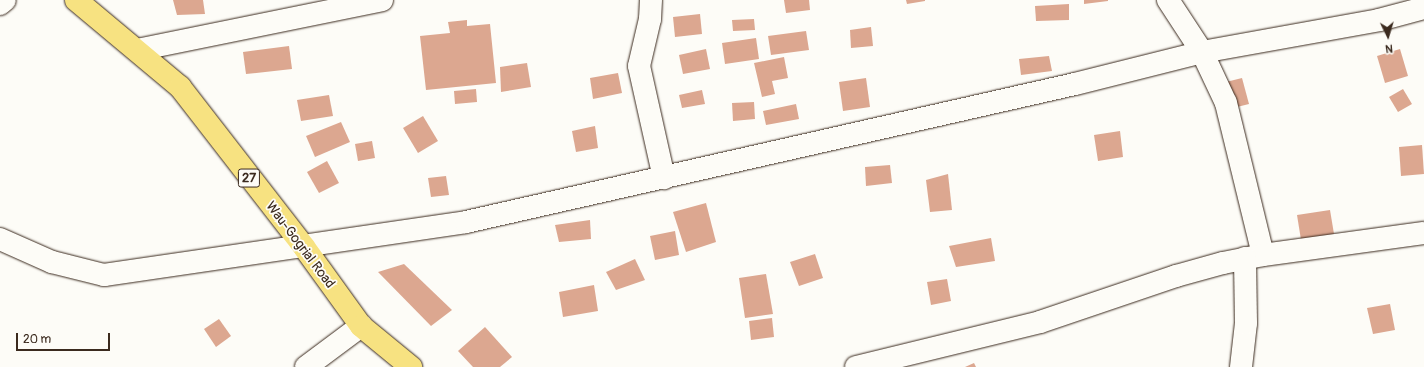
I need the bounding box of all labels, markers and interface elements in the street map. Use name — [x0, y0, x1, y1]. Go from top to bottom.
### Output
north arrow — [1368, 16, 1408, 56]
text: N — [1385, 42, 1393, 55]
road number: 27 — [237, 167, 261, 189]
street label: Wau-Gogrial Road — [262, 198, 338, 292]
scale bar — [18, 325, 112, 351]
text: 20 m — [23, 332, 51, 347]

